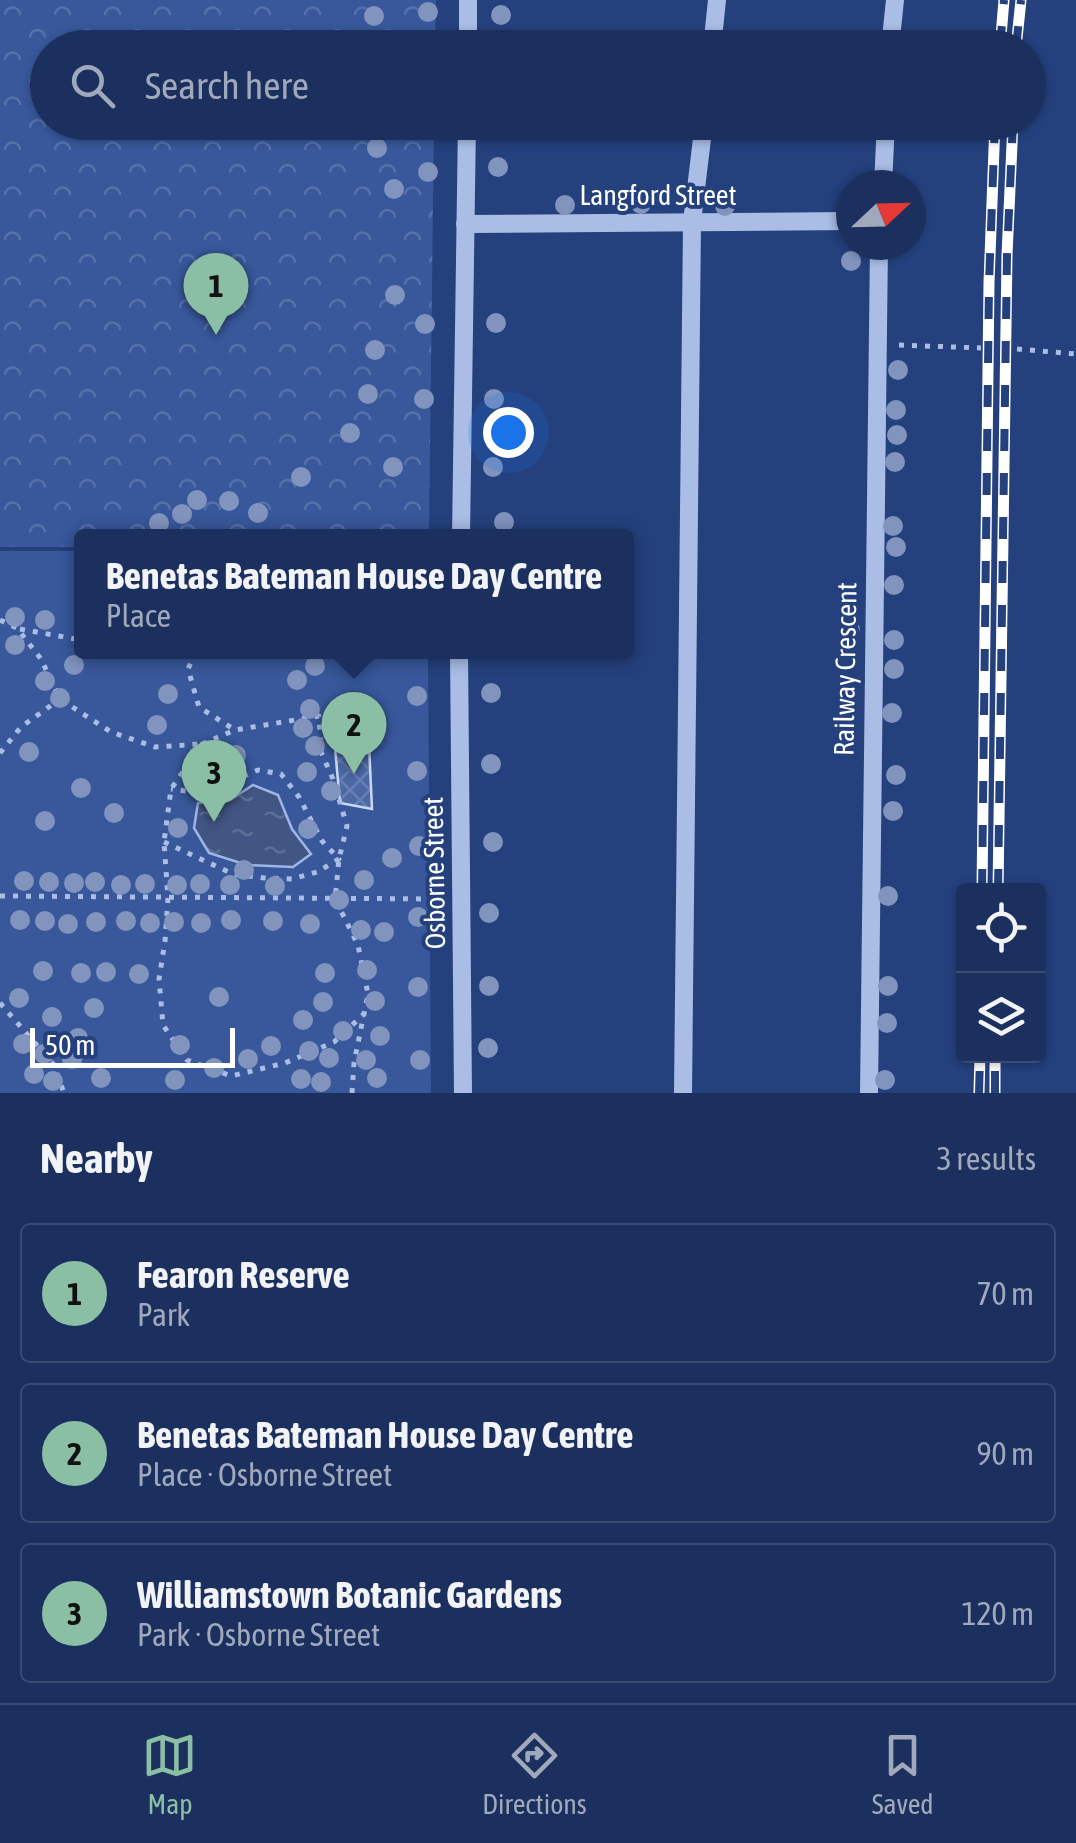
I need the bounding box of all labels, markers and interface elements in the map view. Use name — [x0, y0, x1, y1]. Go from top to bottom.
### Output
search box — [30, 30, 1046, 140]
icon: search — [65, 58, 120, 113]
text: Search here — [145, 64, 309, 107]
north arrow — [836, 170, 926, 260]
street label: Langford Street — [579, 179, 737, 211]
pin: 1 — [184, 252, 248, 335]
your location — [483, 407, 534, 458]
popup — [74, 529, 634, 659]
text: Benetas Bateman House Day Centre — [106, 554, 602, 597]
street label: Railway Crescent — [827, 582, 863, 756]
text: Place — [106, 597, 171, 634]
pin: 2 — [322, 692, 386, 774]
pin: 3 — [182, 740, 246, 822]
street label: Osborne Street — [417, 796, 451, 950]
map controls — [956, 883, 1046, 1063]
button: locate — [956, 883, 1046, 973]
button: layers — [956, 973, 1046, 1063]
scale bar — [30, 1023, 235, 1068]
text: 50 m — [45, 1029, 95, 1061]
text: Nearby — [40, 1134, 153, 1182]
text: 3 results — [937, 1140, 1036, 1177]
text: Fearon Reserve — [137, 1253, 350, 1296]
text: 1 — [67, 1275, 82, 1312]
text: 70 m — [976, 1275, 1034, 1312]
text: Park — [137, 1296, 190, 1333]
text: Benetas Bateman House Day Centre — [137, 1413, 634, 1456]
text: 2 — [67, 1435, 82, 1472]
text: 90 m — [976, 1435, 1034, 1472]
text: Place · Osborne Street — [137, 1456, 392, 1493]
text: Williamstown Botanic Gardens — [137, 1573, 562, 1616]
text: 3 — [67, 1595, 82, 1632]
text: 120 m — [961, 1595, 1034, 1632]
text: Park · Osborne Street — [137, 1616, 380, 1653]
tab: Map — [142, 1728, 197, 1820]
tab: Directions — [482, 1728, 587, 1820]
tab: Saved — [872, 1728, 934, 1820]

